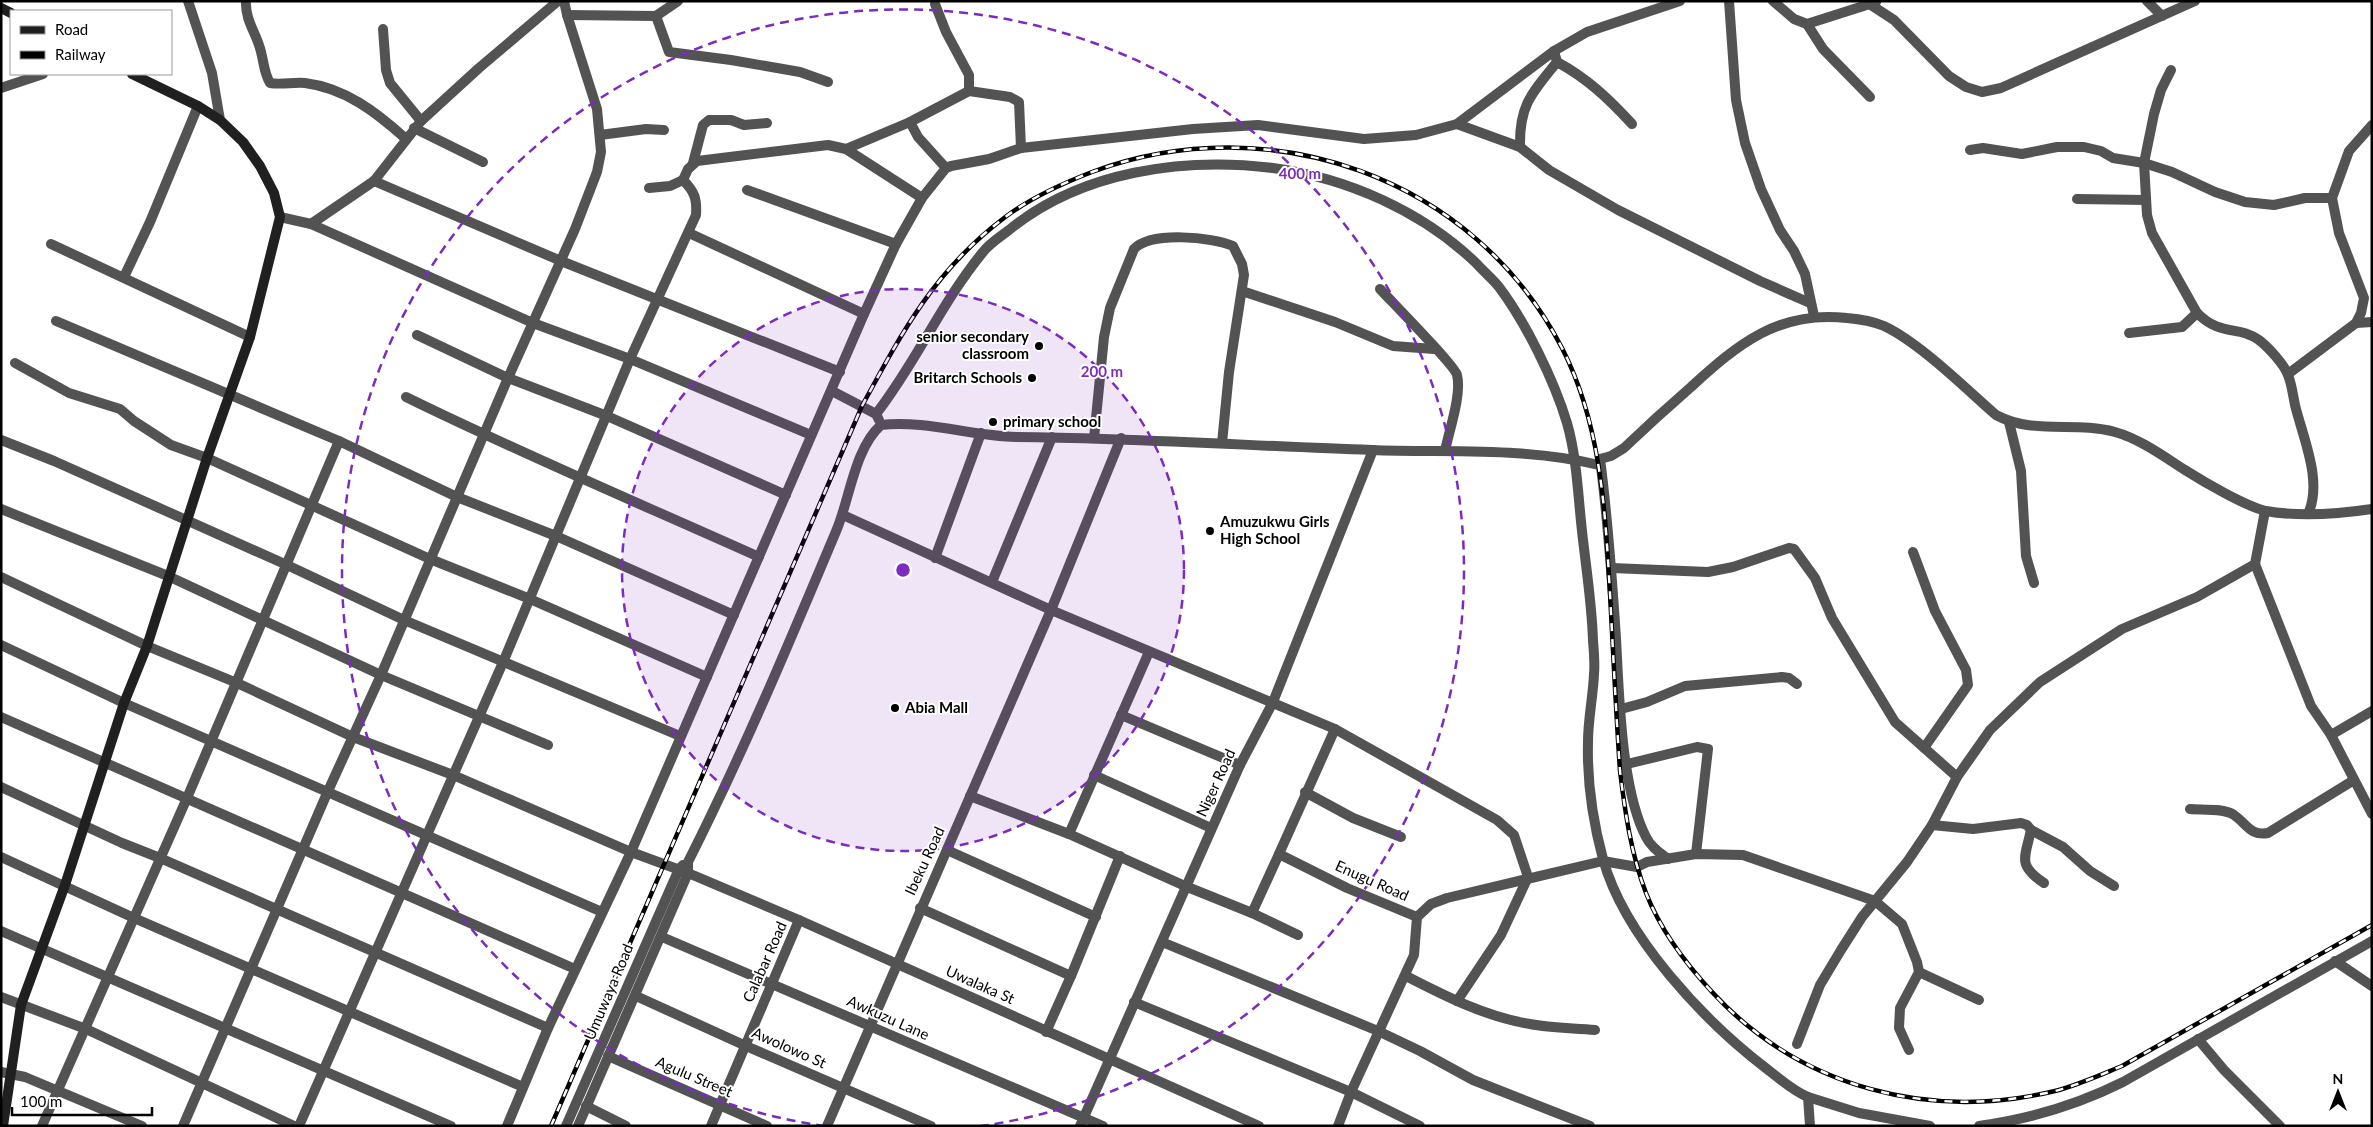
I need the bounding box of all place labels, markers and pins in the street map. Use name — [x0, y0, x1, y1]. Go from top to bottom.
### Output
place label: senior secondary classroom — [916, 327, 1029, 362]
marker: senior secondary classroom — [1033, 340, 1045, 352]
place label: Britarch Schools — [914, 368, 1022, 386]
marker: Britarch Schools — [1026, 372, 1038, 384]
place label: primary school — [1003, 412, 1101, 430]
marker: primary school — [987, 416, 999, 428]
place label: Amuzukwu Girls High School — [1219, 512, 1330, 547]
marker: Amuzukwu Girls High School — [1204, 525, 1216, 537]
centre of rings — [894, 561, 912, 579]
place label: Abia Mall — [904, 698, 968, 716]
marker: Abia Mall — [889, 702, 901, 714]

